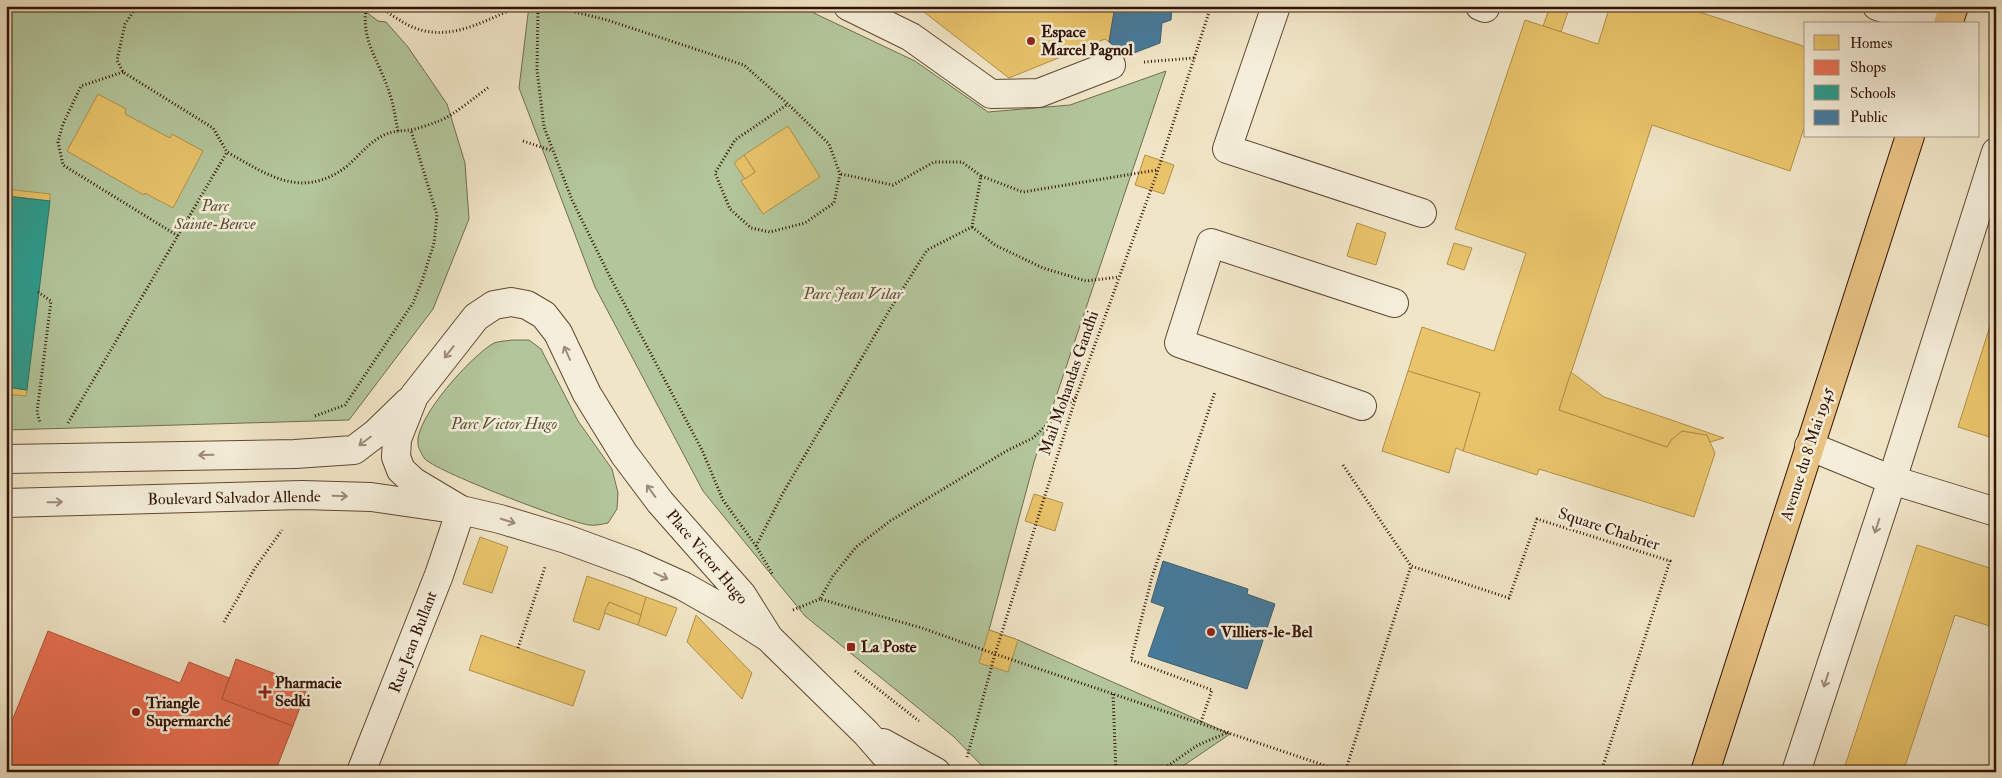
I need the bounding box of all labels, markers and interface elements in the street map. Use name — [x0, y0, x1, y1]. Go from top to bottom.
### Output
place label: Espace Marcel Pagnol — [1040, 22, 1134, 61]
legend — [1804, 22, 1980, 138]
text: Homes — [1850, 34, 1892, 53]
marker: Espace Marcel Pagnol — [1025, 35, 1037, 47]
text: Shops — [1850, 58, 1886, 78]
text: Schools — [1850, 84, 1896, 103]
text: Public — [1850, 108, 1888, 127]
park label: Parc Sainte-Beuve — [173, 196, 256, 234]
park label: Parc Jean Vilar — [802, 284, 904, 304]
street label: Mail Mohandas Gandhi — [1035, 308, 1103, 458]
one-way arrow — [444, 345, 454, 359]
one-way arrow — [561, 346, 571, 361]
street label: Avenue du 8 Mai 1945 — [1776, 385, 1838, 524]
park label: Parc Victor Hugo — [450, 414, 557, 434]
one-way arrow — [359, 435, 372, 446]
one-way arrow — [198, 450, 214, 460]
one-way arrow — [646, 484, 656, 498]
street label: Boulevard Salvador Allende — [147, 486, 321, 510]
one-way arrow — [332, 491, 348, 500]
one-way arrow — [47, 498, 63, 507]
street label: Square Chabrier — [1556, 503, 1662, 555]
street label: Place Victor Hugo — [662, 506, 753, 609]
one-way arrow — [500, 517, 516, 527]
one-way arrow — [1872, 518, 1881, 533]
one-way arrow — [653, 572, 668, 582]
street label: Rue Jean Bullant — [384, 588, 443, 696]
place label: Villiers-le-Bel — [1220, 622, 1313, 642]
marker: Villiers-le-Bel — [1205, 626, 1217, 638]
place label: La Poste — [861, 637, 917, 657]
marker: La Poste — [845, 641, 857, 653]
one-way arrow — [1821, 672, 1830, 688]
place label: Pharmacie Sedki — [275, 673, 342, 711]
marker: Pharmacie Sedki — [259, 686, 271, 698]
place label: Triangle Supermarché — [145, 693, 232, 732]
marker: Triangle Supermarché — [130, 706, 142, 718]

